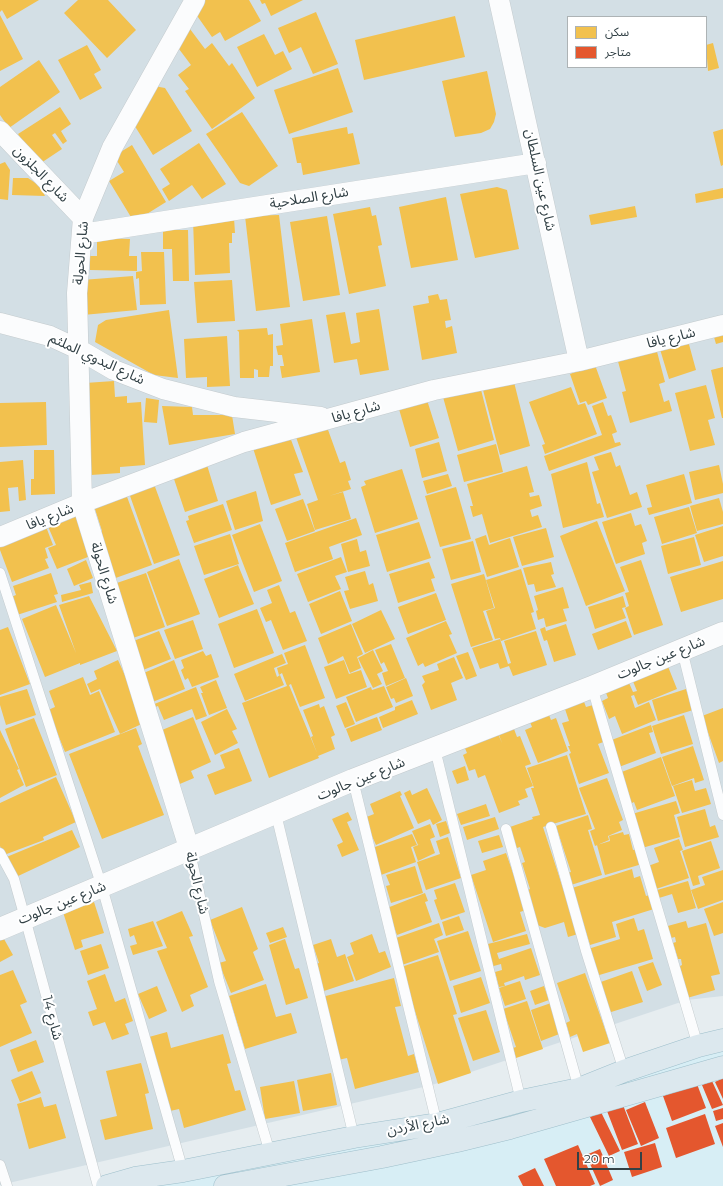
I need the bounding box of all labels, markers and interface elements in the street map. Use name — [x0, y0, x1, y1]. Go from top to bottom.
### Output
legend — [567, 16, 707, 68]
text: سكن — [605, 24, 629, 39]
text: متاجر — [605, 44, 631, 59]
street label: شارع عين السلطان — [521, 127, 559, 233]
street label: شارع الجلزون — [10, 142, 72, 206]
street label: شارع الصلاحية — [268, 183, 350, 213]
street label: شارع الحولة — [70, 220, 92, 286]
street label: شارع يافا — [645, 324, 697, 352]
street label: شارع البدوي الملثم — [47, 330, 147, 388]
street label: شارع يافا — [330, 397, 382, 427]
street label: شارع يافا — [24, 500, 76, 534]
street label: شارع الحولة — [87, 540, 121, 606]
street label: شارع عين جالوت — [614, 633, 708, 683]
street label: شارع عين جالوت — [314, 754, 408, 804]
street label: شارع الحولة — [182, 850, 212, 916]
street label: شارع عين جالوت — [15, 878, 109, 928]
street label: شارع 14 — [38, 994, 66, 1042]
street label: شارع الأردن — [385, 1111, 451, 1139]
scale bar — [579, 1144, 644, 1170]
text: 20 m — [584, 1151, 615, 1166]

